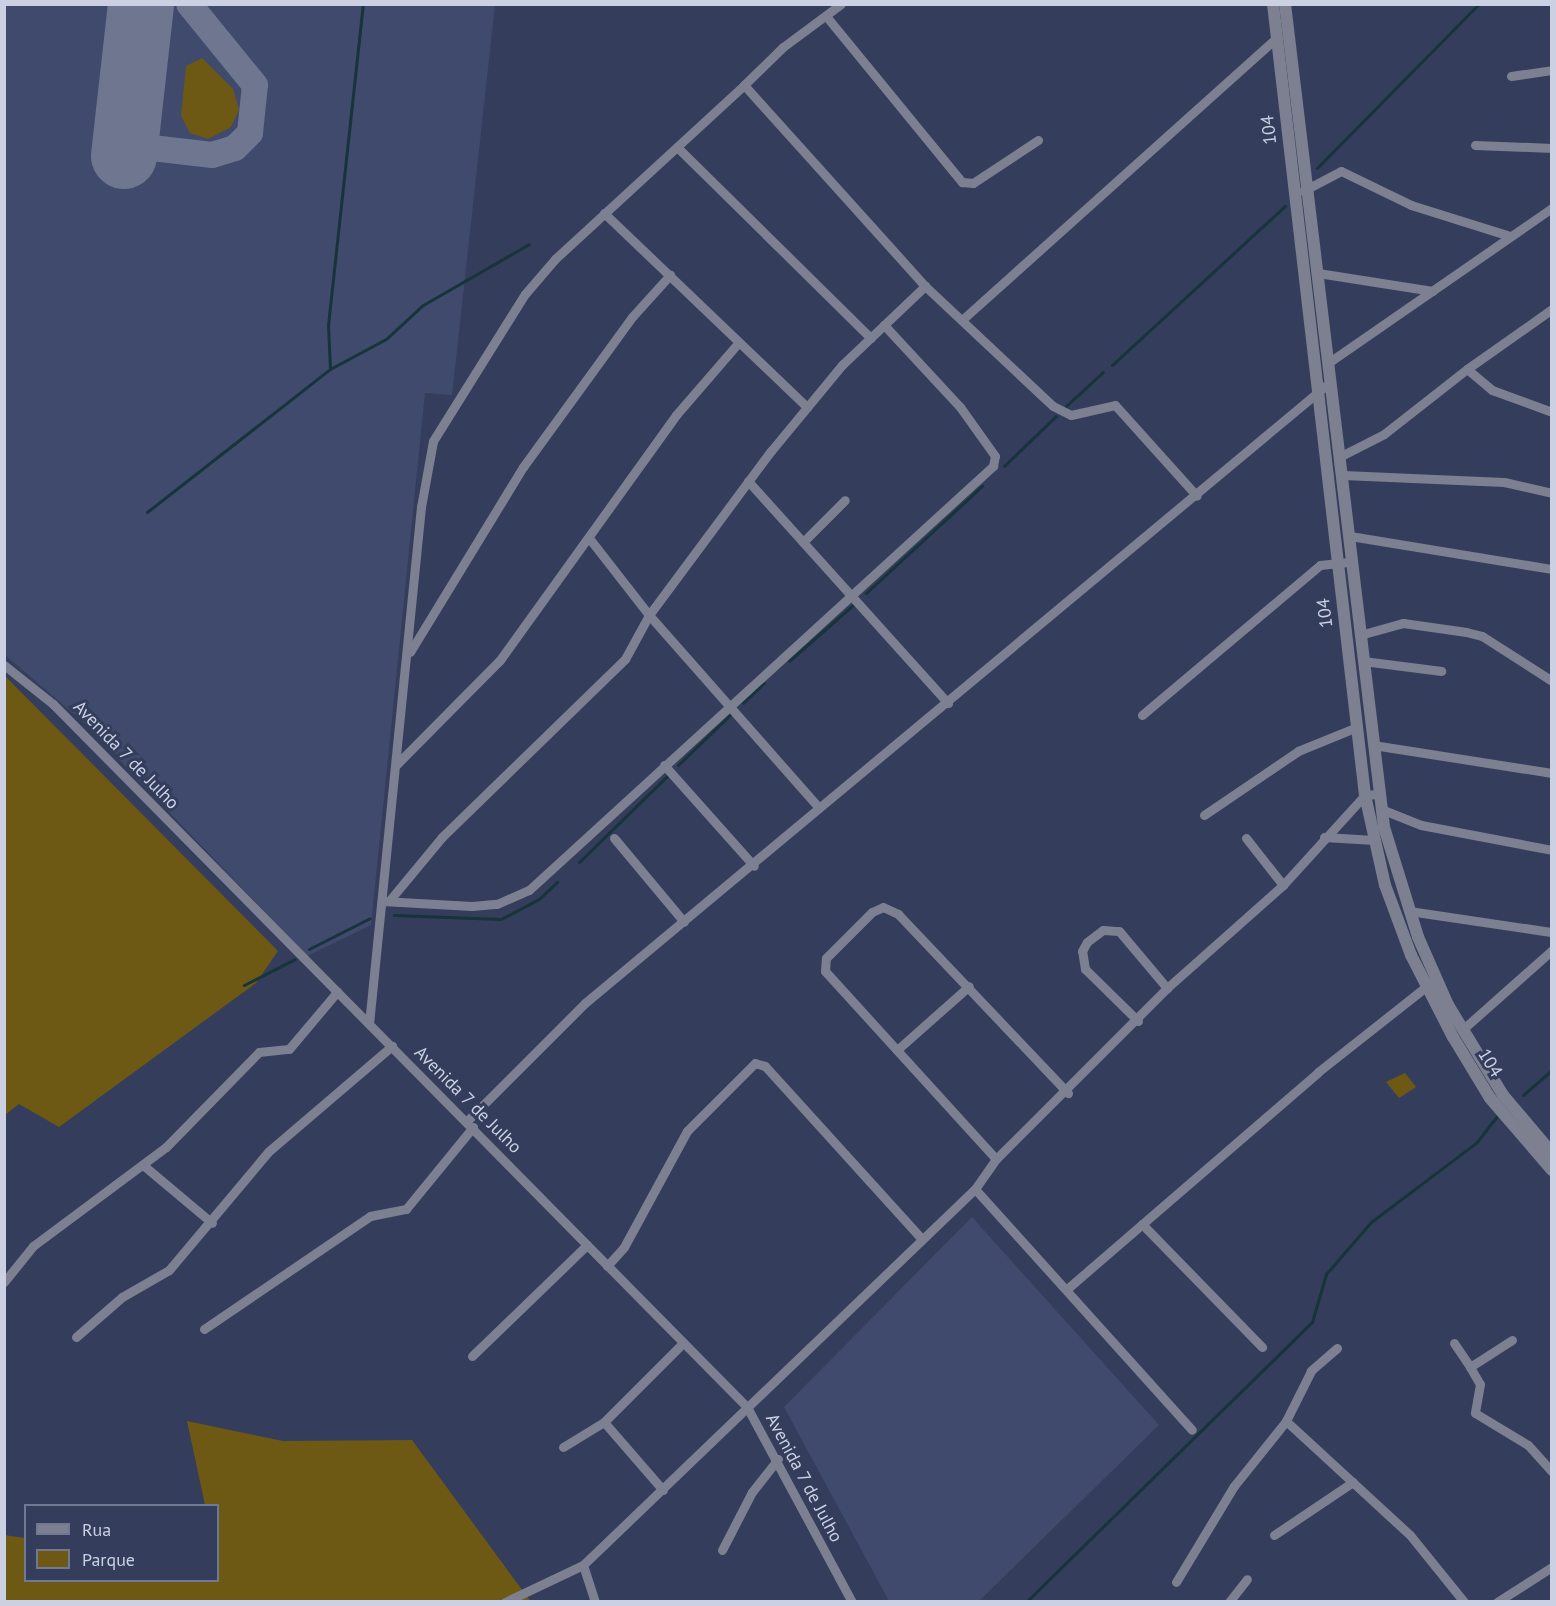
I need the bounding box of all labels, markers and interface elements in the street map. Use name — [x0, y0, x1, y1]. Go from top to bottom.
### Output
street label: 104 — [1257, 114, 1281, 146]
street label: 104 — [1312, 597, 1338, 629]
street label: Avenida 7 de Julho — [68, 696, 184, 814]
street label: Avenida 7 de Julho — [410, 1042, 526, 1158]
street label: 104 — [1473, 1045, 1507, 1081]
street label: Avenida 7 de Julho — [761, 1410, 847, 1546]
legend — [24, 1504, 219, 1582]
text: Rua — [82, 1518, 111, 1541]
text: Parque — [82, 1548, 135, 1571]

